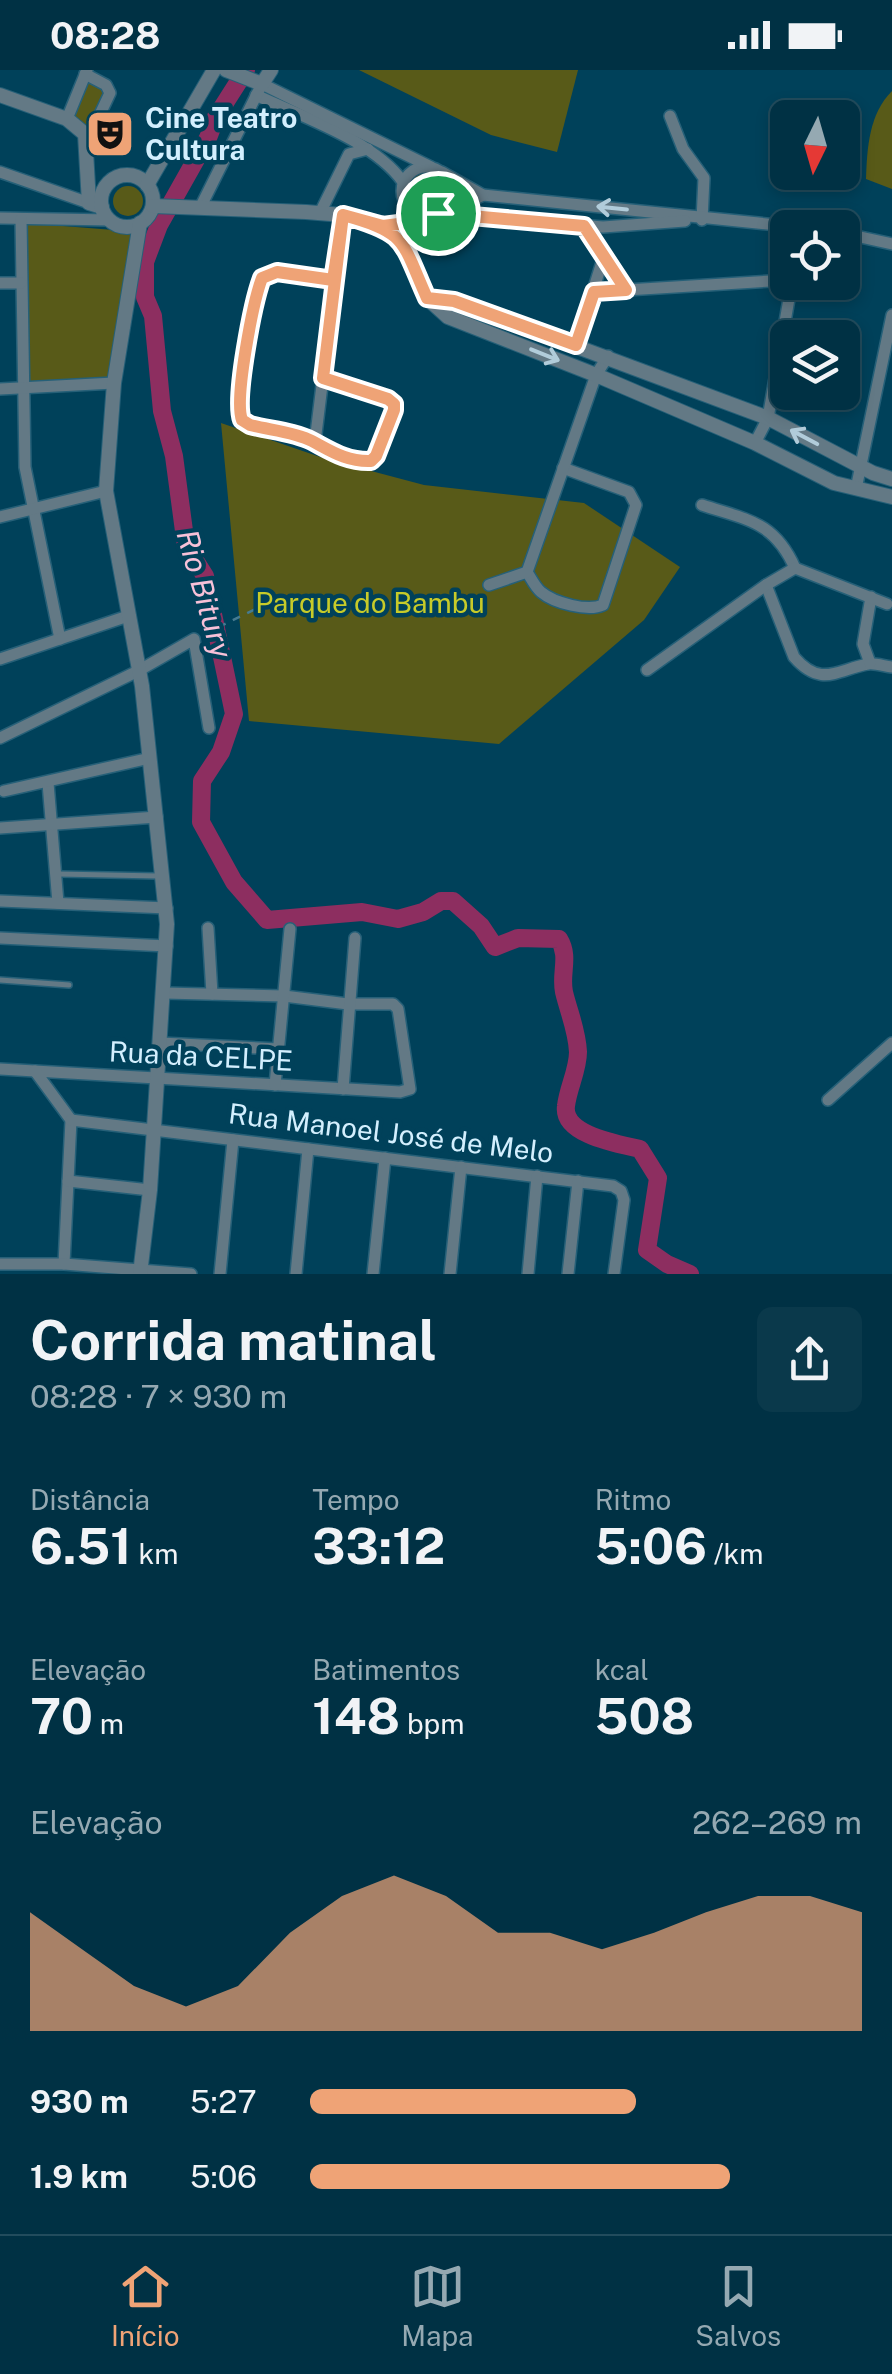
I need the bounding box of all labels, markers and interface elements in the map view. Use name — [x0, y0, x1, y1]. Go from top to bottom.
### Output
text: 08:28 — [50, 13, 161, 58]
north arrow — [770, 100, 860, 190]
map controls — [770, 100, 860, 410]
place label: Cine Teatro Cultura — [145, 101, 297, 166]
theatre icon: Cine Teatro Cultura — [84, 108, 136, 160]
pin — [396, 171, 481, 256]
icon: arrive — [411, 186, 466, 241]
one-way arrow — [596, 199, 629, 218]
button: locate — [770, 210, 860, 300]
button: layers — [770, 320, 860, 410]
one-way arrow — [529, 347, 559, 365]
one-way arrow — [790, 427, 820, 446]
water label: Rio Bitury — [169, 525, 241, 663]
park label: Parque do Bambu — [255, 586, 485, 619]
street label: Rua da CELPE — [108, 1034, 294, 1077]
street label: Rua Manoel José de Melo — [227, 1096, 555, 1169]
button: share — [757, 1307, 862, 1412]
text: Corrida matinal — [30, 1308, 437, 1372]
text: 08:28 · 7 × 930 m — [30, 1378, 287, 1415]
text: Distância — [30, 1483, 150, 1516]
text: Tempo — [312, 1483, 400, 1516]
text: Ritmo — [595, 1483, 671, 1516]
text: 6.51 — [30, 1516, 132, 1575]
text: 33:12 — [312, 1516, 445, 1575]
text: 5:06 — [595, 1516, 707, 1575]
text: km — [132, 1537, 178, 1570]
text: /km — [707, 1537, 764, 1570]
text: Elevação — [30, 1653, 146, 1686]
text: Batimentos — [312, 1653, 460, 1686]
text: kcal — [595, 1653, 649, 1686]
text: 70 — [30, 1686, 93, 1745]
text: 148 — [312, 1686, 400, 1745]
text: 508 — [595, 1686, 694, 1745]
text: m — [93, 1707, 124, 1740]
text: bpm — [400, 1707, 465, 1740]
text: Elevação — [30, 1804, 163, 1841]
text: 262–269 m — [692, 1804, 862, 1841]
text: 930 m — [30, 2083, 129, 2120]
text: 5:27 — [190, 2083, 257, 2120]
text: 1.9 km — [30, 2158, 128, 2195]
text: 5:06 — [190, 2158, 257, 2195]
tab: Início — [111, 2259, 180, 2352]
tab: Mapa — [401, 2259, 474, 2352]
tab: Salvos — [695, 2259, 781, 2352]

